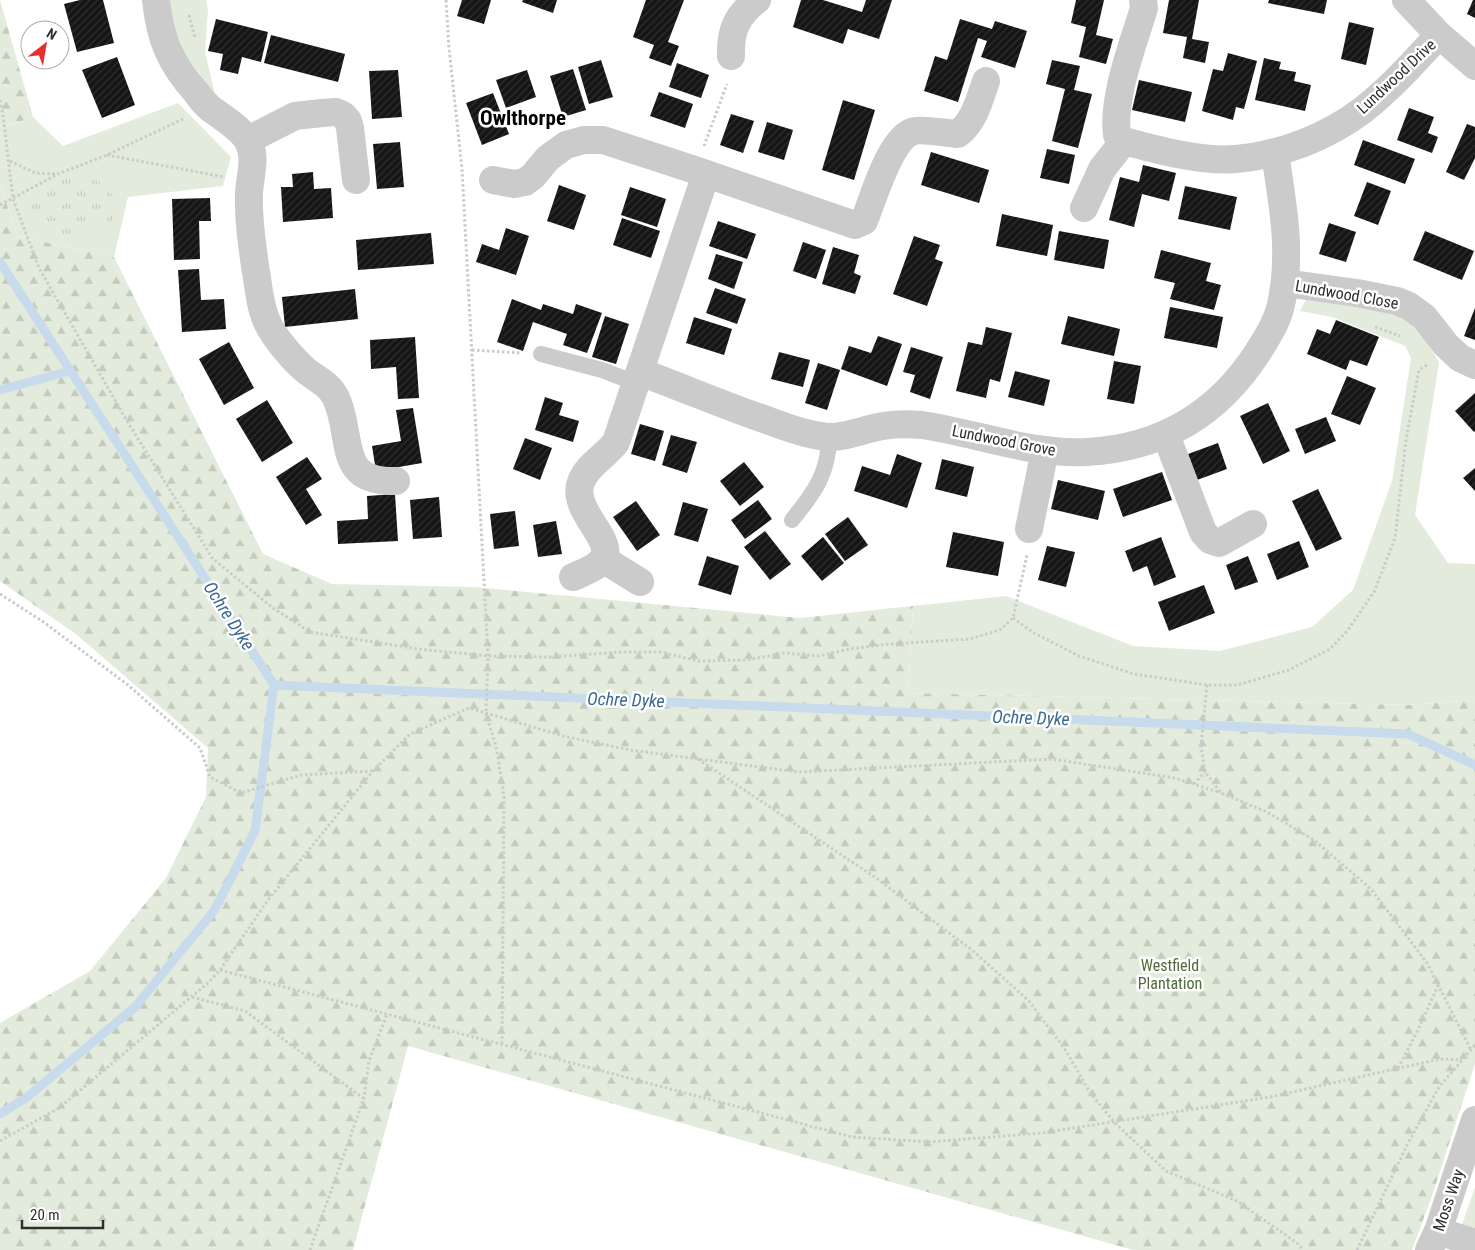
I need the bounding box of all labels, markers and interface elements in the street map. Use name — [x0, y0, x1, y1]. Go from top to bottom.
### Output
north arrow — [20, 20, 70, 70]
text: N — [44, 25, 59, 43]
street label: Lundwood Drive — [1353, 35, 1440, 118]
district label: Owlthorpe — [480, 106, 566, 130]
street label: Lundwood Close — [1294, 276, 1400, 313]
street label: Lundwood Grove — [951, 421, 1057, 460]
water label: Ochre Dyke — [200, 577, 259, 654]
water label: Ochre Dyke — [587, 688, 665, 711]
water label: Ochre Dyke — [992, 706, 1070, 729]
park label: Westfield Plantation — [1138, 956, 1202, 993]
street label: Moss Way — [1429, 1166, 1468, 1234]
scale bar — [22, 1198, 104, 1230]
text: 20 m — [30, 1206, 60, 1224]

